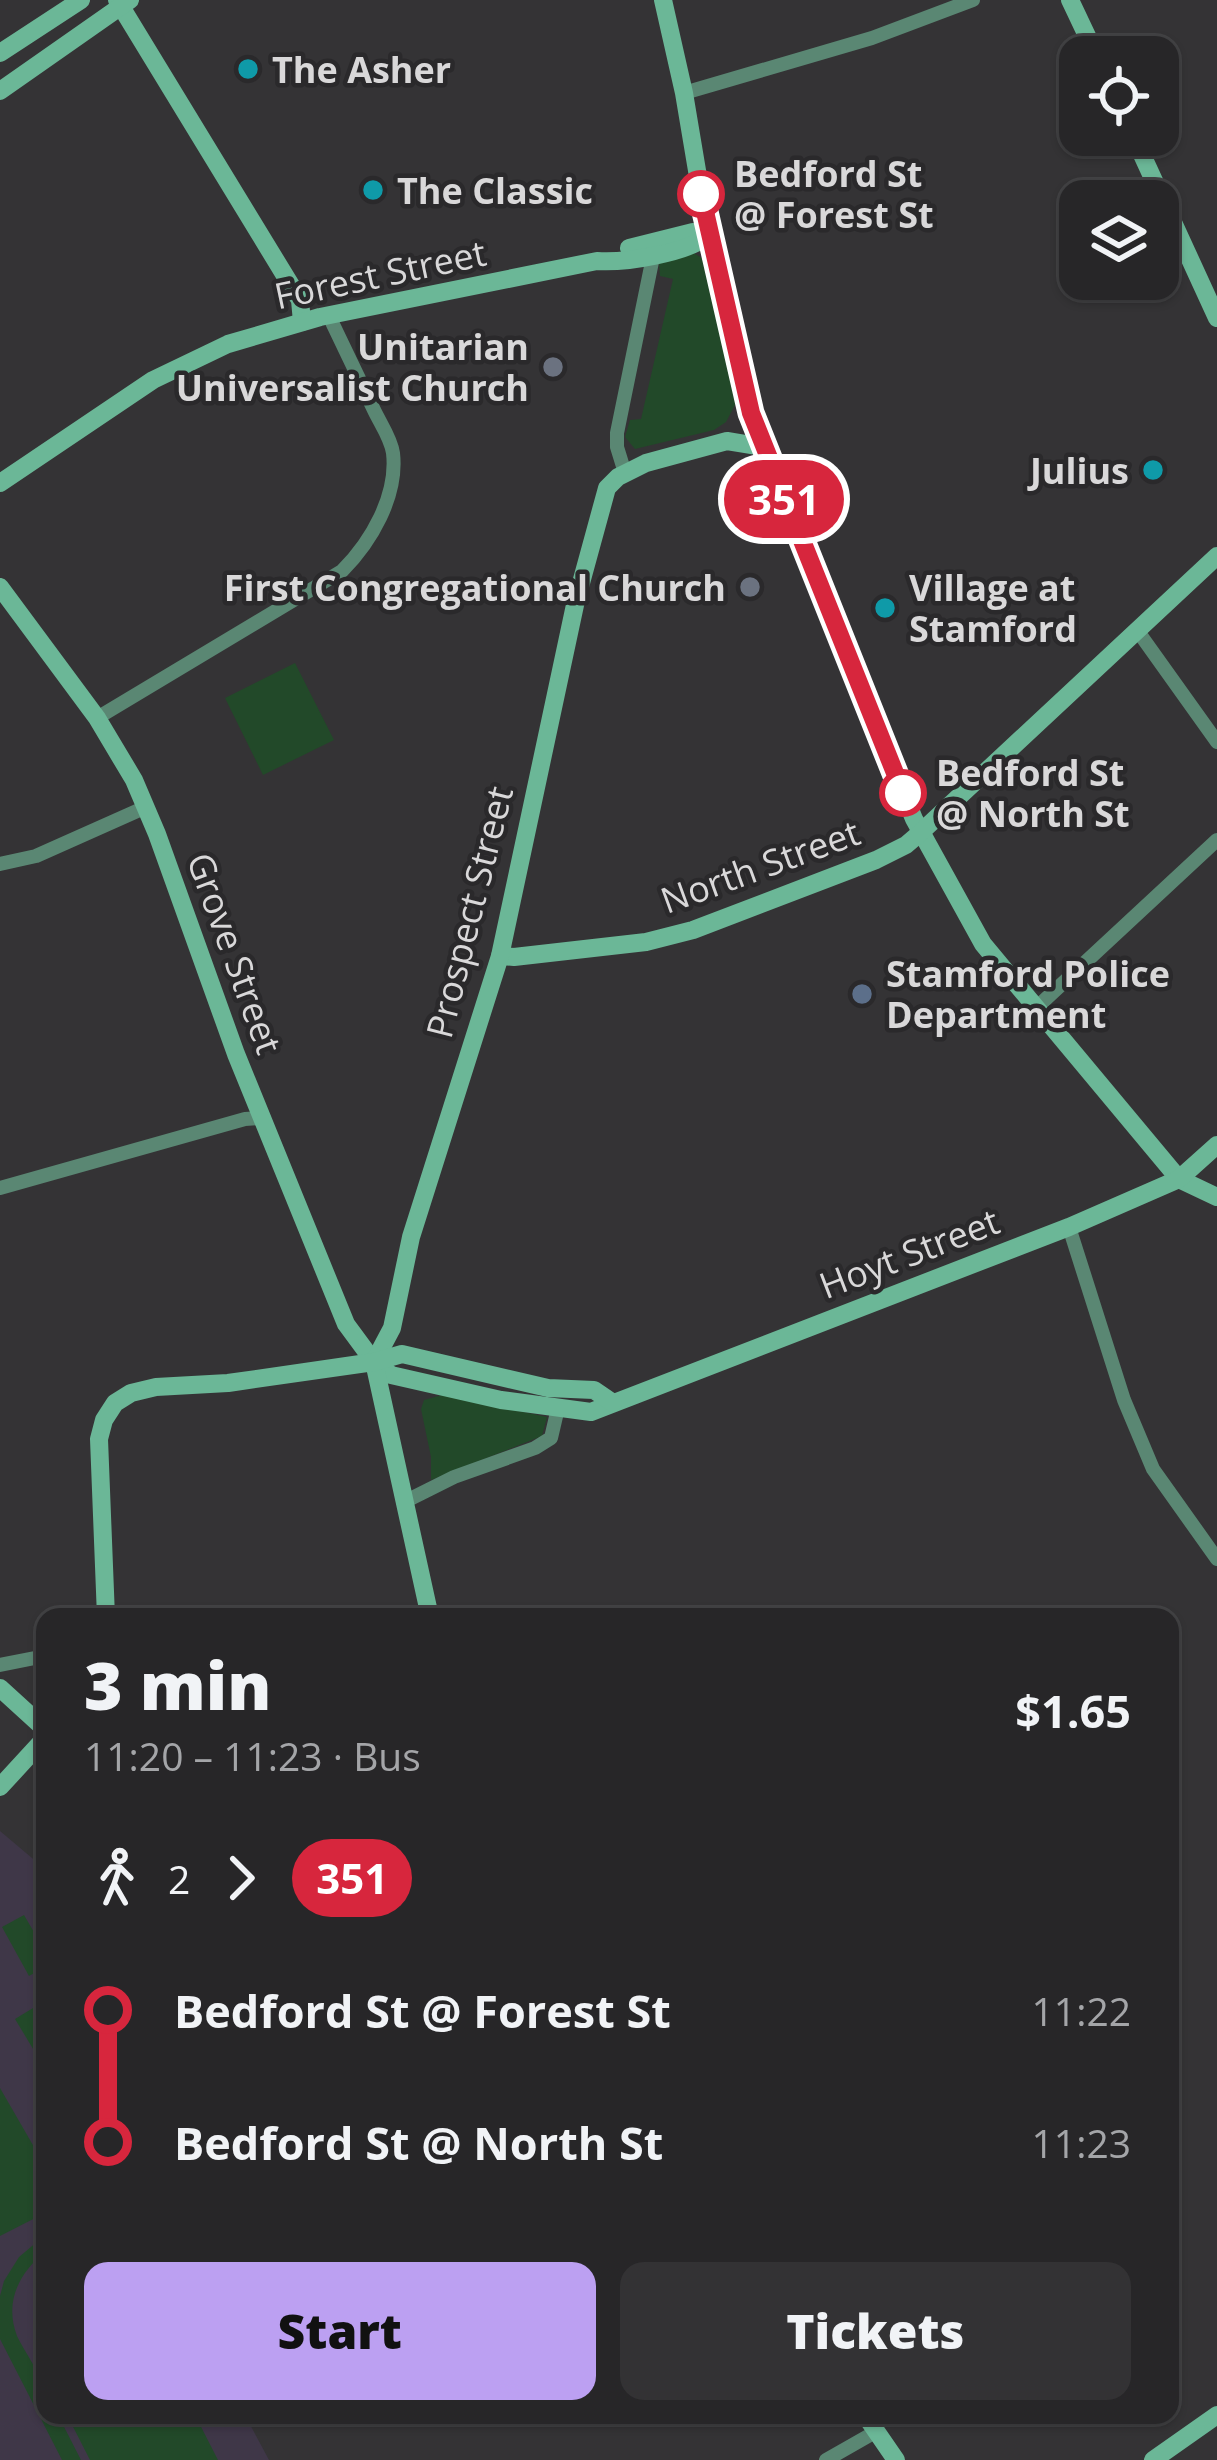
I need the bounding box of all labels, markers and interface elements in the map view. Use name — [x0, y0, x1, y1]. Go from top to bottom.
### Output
map controls — [1059, 36, 1179, 300]
button: locate — [1059, 36, 1179, 156]
place label: The Asher — [272, 45, 451, 94]
marker: The Asher — [235, 56, 261, 82]
place label: Bedford St @ Forest St — [734, 149, 934, 239]
place label: The Classic — [397, 166, 593, 215]
marker: Bedford St @ Forest St — [679, 172, 723, 216]
marker: The Classic — [360, 177, 386, 203]
button: layers — [1059, 180, 1179, 300]
street label: Forest Street — [270, 228, 490, 320]
place label: Unitarian Universalist Church — [176, 322, 529, 412]
marker: Unitarian Universalist Church — [540, 354, 566, 380]
place label: Julius — [1027, 446, 1129, 495]
marker: Julius — [1140, 457, 1166, 483]
line badge: 351 — [715, 460, 853, 538]
text: 351 — [748, 470, 820, 527]
place label: First Congregational Church — [224, 563, 726, 612]
place label: Village at Stamford — [909, 563, 1077, 653]
marker: First Congregational Church — [737, 574, 763, 600]
marker: Village at Stamford — [872, 595, 898, 621]
place label: Bedford St @ North St — [936, 748, 1130, 838]
marker: Bedford St @ North St — [881, 771, 925, 815]
street label: Prospect Street — [414, 781, 524, 1043]
street label: North Street — [654, 807, 866, 925]
street label: Grove Street — [176, 846, 294, 1060]
place label: Stamford Police Department — [886, 949, 1170, 1039]
marker: Stamford Police Department — [849, 981, 875, 1007]
street label: Hoyt Street — [812, 1196, 1006, 1310]
text: 3 min — [84, 1639, 272, 1729]
text: $1.65 — [1015, 1680, 1131, 1741]
text: 11:20 – 11:23 · Bus — [84, 1729, 421, 1782]
icon: walk — [84, 1845, 150, 1911]
icon: forward — [208, 1845, 274, 1911]
text: 351 — [316, 1849, 388, 1906]
text: 2 — [168, 1852, 190, 1905]
text: Bedford St @ Forest St — [174, 1980, 671, 2041]
text: 11:22 — [1032, 1984, 1131, 2037]
text: Bedford St @ North St — [174, 2112, 663, 2173]
text: 11:23 — [1032, 2116, 1131, 2169]
button: Start — [84, 2262, 596, 2400]
button: Tickets — [620, 2262, 1131, 2400]

